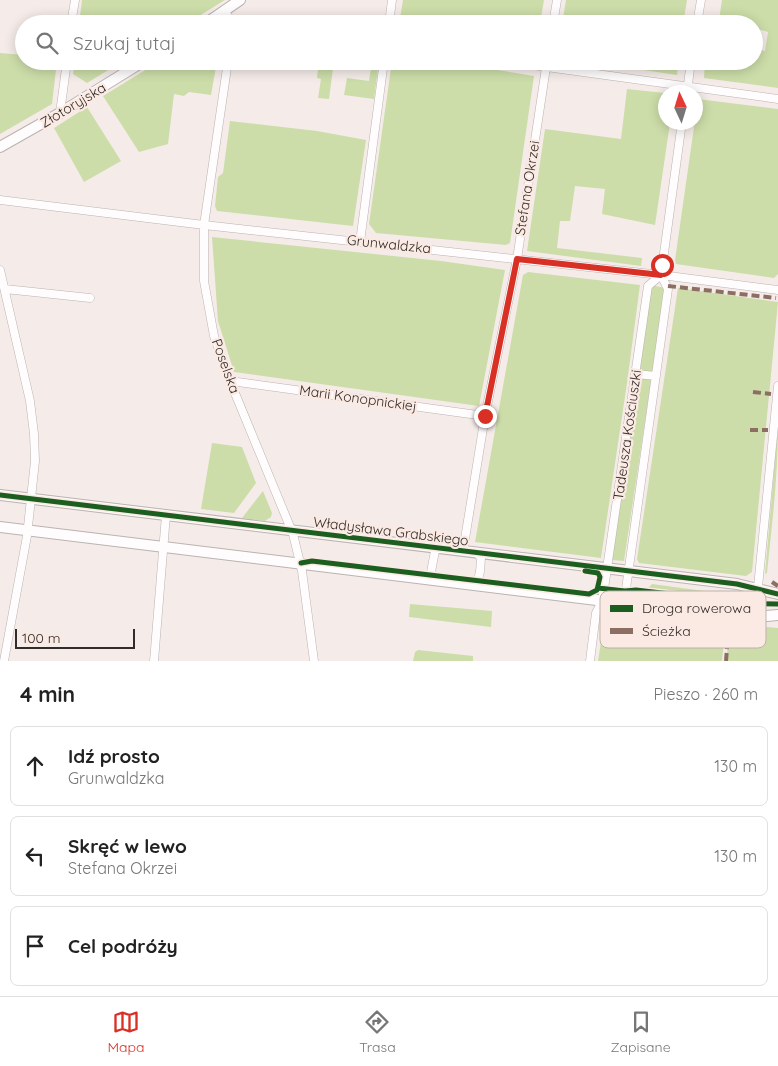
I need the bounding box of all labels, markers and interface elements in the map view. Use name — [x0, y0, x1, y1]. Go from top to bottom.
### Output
search box — [15, 15, 763, 70]
icon: search — [33, 29, 61, 57]
text: Szukaj tutaj — [73, 31, 176, 55]
street label: Złotoryjska — [37, 78, 109, 132]
north arrow — [658, 85, 703, 130]
street label: Stefana Okrzei — [511, 139, 543, 237]
street label: Grunwaldzka — [346, 231, 432, 257]
route start — [651, 254, 674, 277]
street label: Poselska — [208, 336, 244, 396]
street label: Tadeusza Kościuszki — [609, 369, 645, 501]
street label: Marii Konopnickiej — [298, 381, 418, 415]
route end — [474, 405, 497, 428]
street label: Władysława Grabskiego — [312, 513, 470, 549]
legend — [600, 591, 766, 648]
text: Droga rowerowa — [642, 599, 751, 617]
text: Ścieżka — [642, 622, 691, 640]
scale bar — [15, 626, 135, 649]
text: 100 m — [22, 629, 60, 647]
text: 4 min — [20, 681, 75, 707]
text: Pieszo · 260 m — [654, 684, 758, 704]
text: Idź prosto — [68, 744, 160, 768]
icon: ahead — [21, 752, 49, 780]
text: 130 m — [714, 756, 757, 776]
text: Grunwaldzka — [68, 768, 165, 788]
text: Skręć w lewo — [68, 834, 187, 858]
icon: left — [21, 842, 49, 870]
text: 130 m — [714, 846, 757, 866]
text: Stefana Okrzei — [68, 858, 177, 878]
icon: arrive — [21, 932, 49, 960]
text: Cel podróży — [68, 934, 178, 958]
tab: Mapa — [107, 1008, 144, 1056]
tab: Trasa — [359, 1008, 396, 1056]
tab: Zapisane — [610, 1008, 671, 1056]

